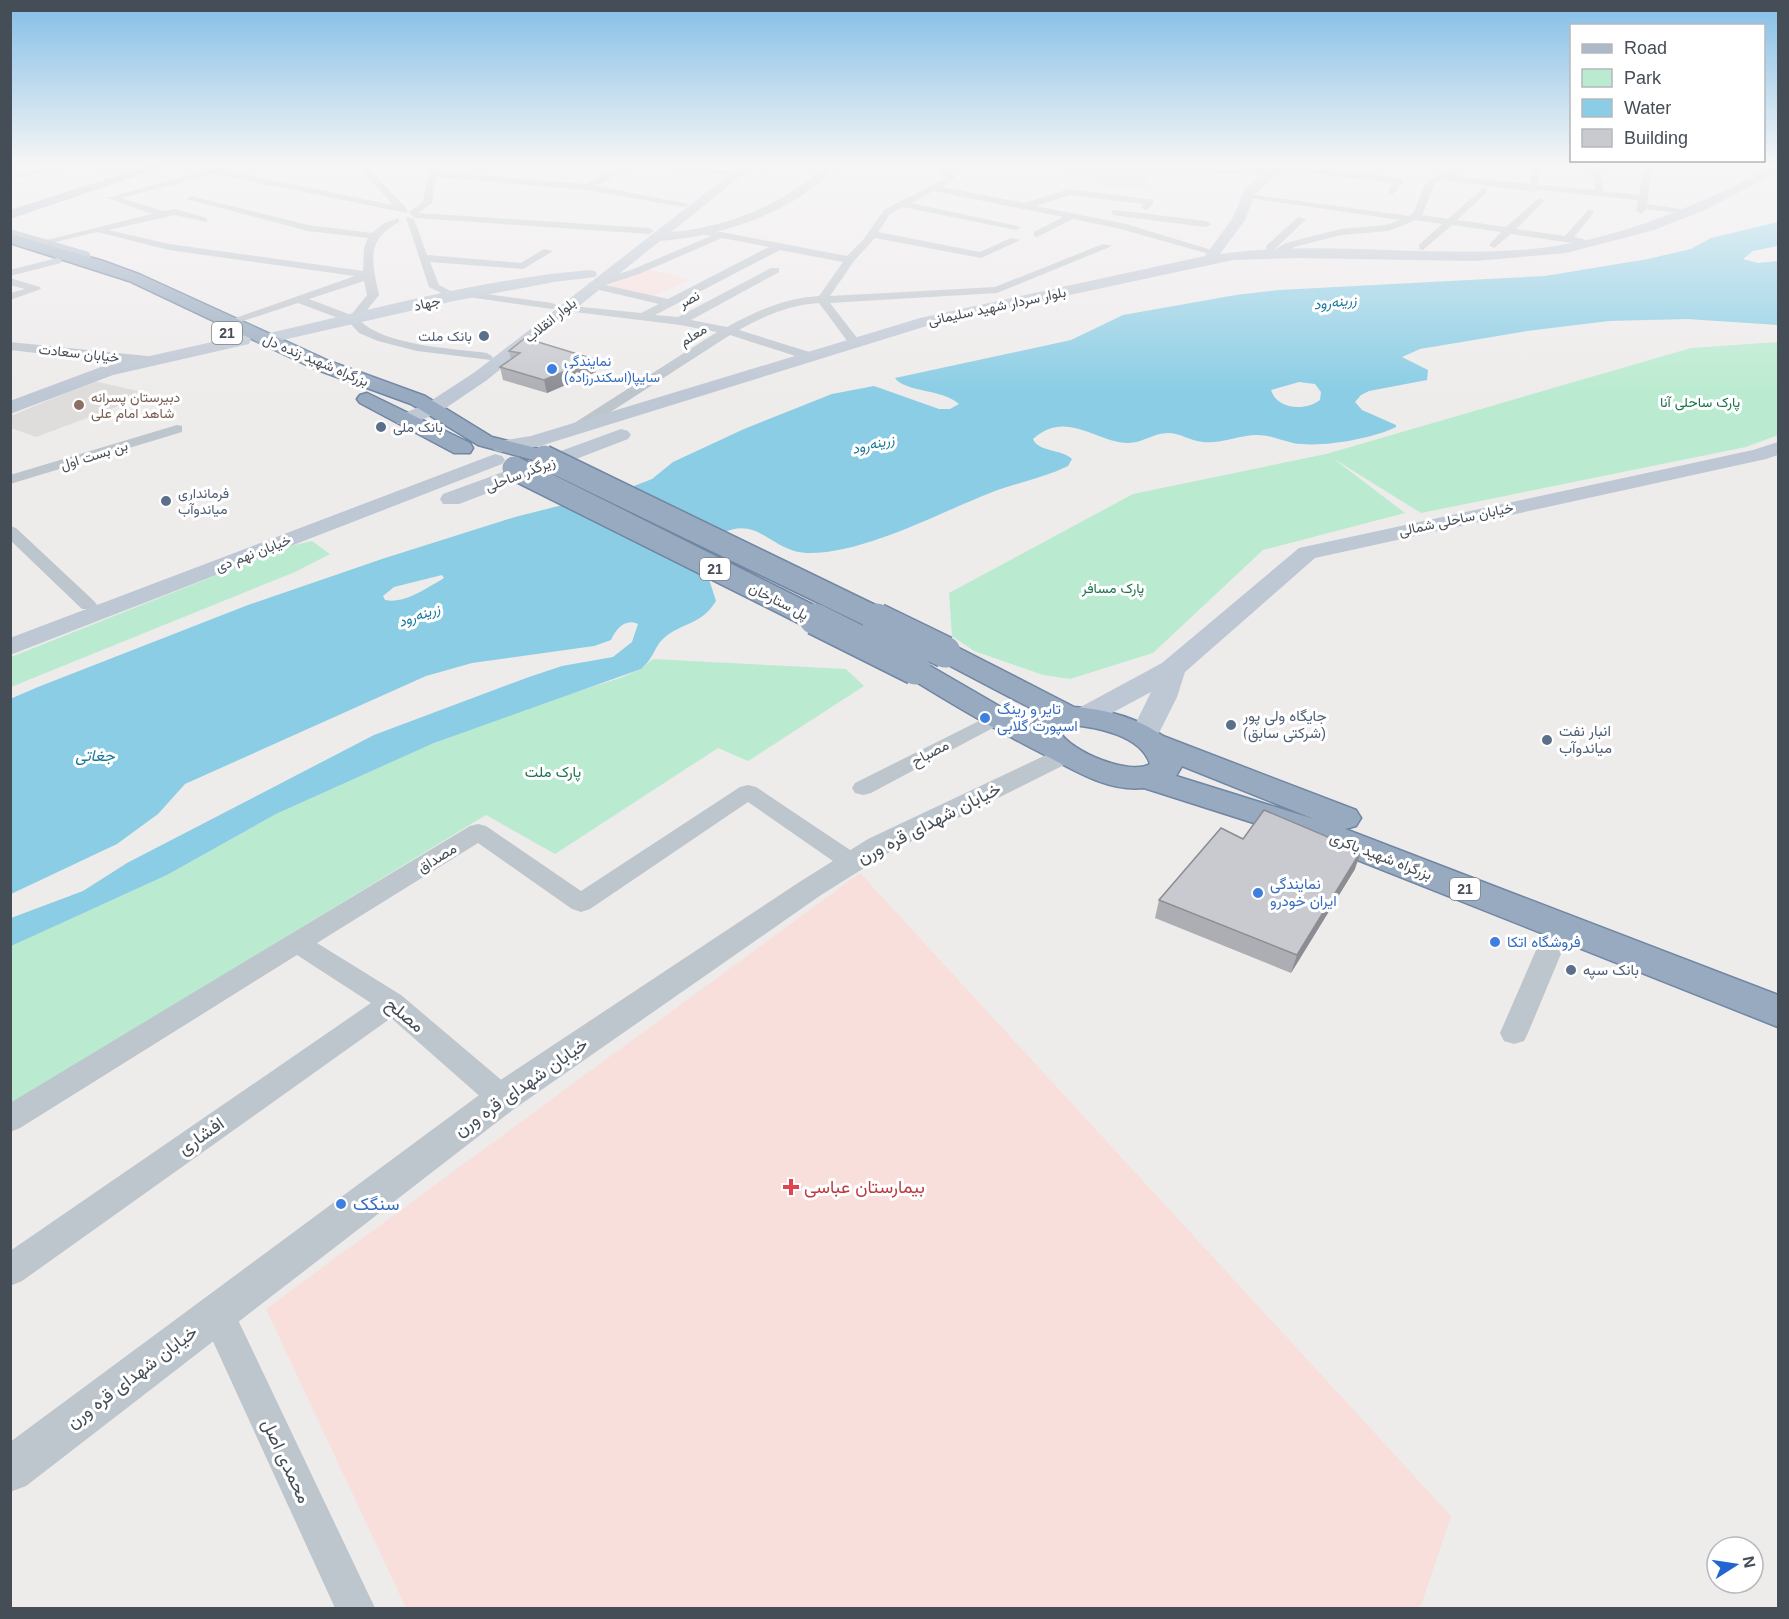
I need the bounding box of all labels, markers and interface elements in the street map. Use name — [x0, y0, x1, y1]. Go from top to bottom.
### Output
legend — [1570, 24, 1765, 162]
text: Road — [1624, 38, 1667, 58]
text: Park — [1624, 68, 1662, 88]
text: Water — [1624, 98, 1671, 118]
text: Building — [1624, 128, 1688, 148]
street label: بلوار سردار شهید سلیمانی — [927, 284, 1068, 329]
street label: نصر — [675, 287, 703, 312]
water label: زرینه‌رود — [1313, 291, 1359, 314]
street label: جهاد — [412, 292, 442, 315]
street label: بلوار انقلاب — [521, 294, 580, 346]
street label: معلم — [677, 321, 710, 350]
road number: 21 — [212, 322, 242, 344]
place label: بانک ملت — [418, 328, 472, 345]
marker: بانک ملت — [477, 329, 491, 343]
street label: بزرگراه شهید زنده دل — [260, 331, 371, 391]
street label: خیابان سعادت — [38, 341, 120, 366]
place label: نمایندگی سایپا(اسکندرزاده) — [564, 353, 660, 387]
marker: نمایندگی سایپا(اسکندرزاده) — [545, 362, 559, 376]
place label: دبیرستان پسرانه شاهد امام علی — [91, 389, 181, 422]
park label: پارک ساحلی آنا — [1660, 394, 1740, 412]
marker: دبیرستان پسرانه شاهد امام علی — [72, 398, 86, 412]
place label: بانک ملی — [393, 419, 443, 436]
marker: بانک ملی — [374, 420, 388, 434]
water label: زرینه‌رود — [850, 431, 897, 458]
street label: بن بست اول — [58, 437, 130, 475]
street label: زیرگذر ساحلی — [483, 453, 558, 496]
place label: فرمانداری میاندوآب — [178, 485, 229, 518]
marker: فرمانداری میاندوآب — [159, 494, 173, 508]
street label: خیابان ساحلی شمالی — [1397, 499, 1515, 540]
street label: خیابان نهم دی — [213, 531, 293, 576]
road number: 21 — [700, 558, 730, 580]
street label: پل ستارخان — [746, 579, 811, 625]
park label: پارک مسافر — [1081, 580, 1144, 598]
water label: زرینه‌رود — [396, 600, 444, 631]
place label: تایر و رینگ اسپورت گلابی — [997, 700, 1078, 736]
place label: جایگاه ولی پور (شرکتی سابق) — [1242, 707, 1327, 743]
marker: تایر و رینگ اسپورت گلابی — [978, 711, 992, 725]
marker: جایگاه ولی پور (شرکتی سابق) — [1224, 718, 1238, 732]
place label: انبار نفت میاندوآب — [1559, 722, 1612, 757]
marker: انبار نفت میاندوآب — [1540, 733, 1554, 747]
street label: مصباح — [908, 736, 953, 772]
water label: جغاتی — [75, 747, 116, 766]
park label: پارک ملت — [525, 763, 581, 782]
street label: خیابان شهدای قره ورن — [854, 778, 1004, 869]
street label: بزرگراه شهید باکری — [1327, 828, 1435, 885]
street label: مصداق — [414, 839, 460, 877]
place label: نمایندگی ایران خودرو — [1270, 875, 1337, 910]
road number: 21 — [1450, 878, 1480, 900]
marker: نمایندگی ایران خودرو — [1251, 886, 1265, 900]
place label: فروشگاه اتکا — [1507, 933, 1581, 951]
marker: فروشگاه اتکا — [1488, 935, 1502, 949]
place label: بانک سپه — [1583, 961, 1639, 980]
marker: بانک سپه — [1564, 963, 1578, 977]
street label: مصلح — [381, 994, 428, 1038]
street label: خیابان شهدای قره ورن — [451, 1033, 592, 1141]
street label: افشاری — [174, 1113, 228, 1160]
place label: بیمارستان عباسی — [804, 1177, 925, 1198]
marker: بیمارستان عباسی — [782, 1178, 800, 1196]
place label: سنگک — [353, 1194, 399, 1214]
marker: سنگک — [334, 1197, 348, 1211]
street label: خیابان شهدای قره ورن — [63, 1321, 202, 1433]
street label: محمدی اصل — [257, 1416, 314, 1507]
north arrow — [1705, 1535, 1765, 1595]
text: N — [1740, 1555, 1759, 1569]

